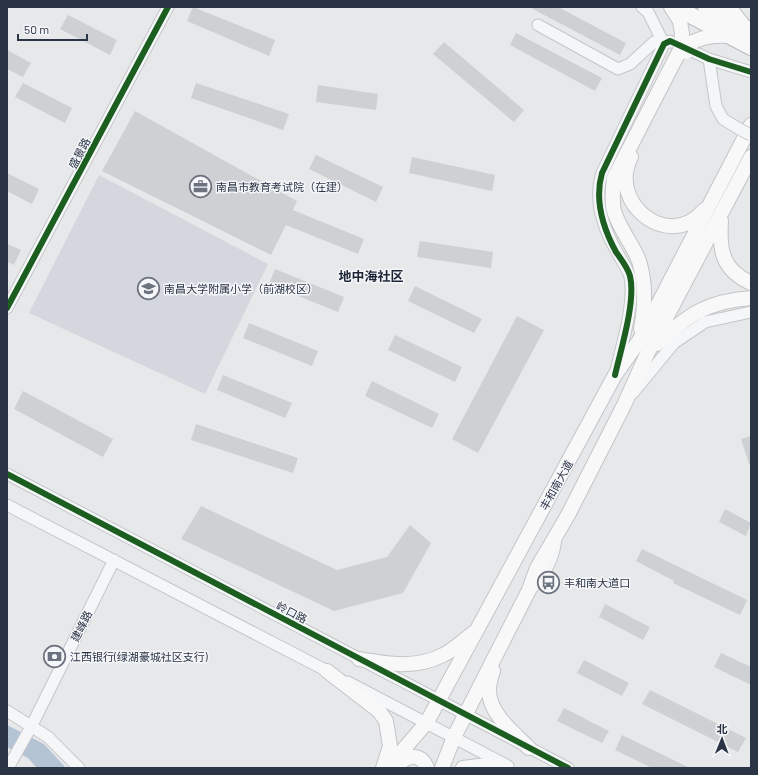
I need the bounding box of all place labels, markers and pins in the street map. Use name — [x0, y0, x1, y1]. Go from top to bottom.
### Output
office icon: 南昌市教育考试院（在建） — [188, 173, 214, 199]
place label: 南昌市教育考试院（在建） — [216, 180, 348, 193]
school or university icon: 南昌大学附属小学（前湖校区） — [136, 275, 162, 301]
place label: 南昌大学附属小学（前湖校区） — [164, 282, 318, 295]
bus stop icon: 丰和南大道口 — [535, 569, 561, 595]
place label: 丰和南大道口 — [564, 576, 630, 589]
bank icon: 江西银行(绿湖豪城社区支行) — [41, 643, 67, 669]
place label: 江西银行(绿湖豪城社区支行) — [70, 650, 208, 663]

